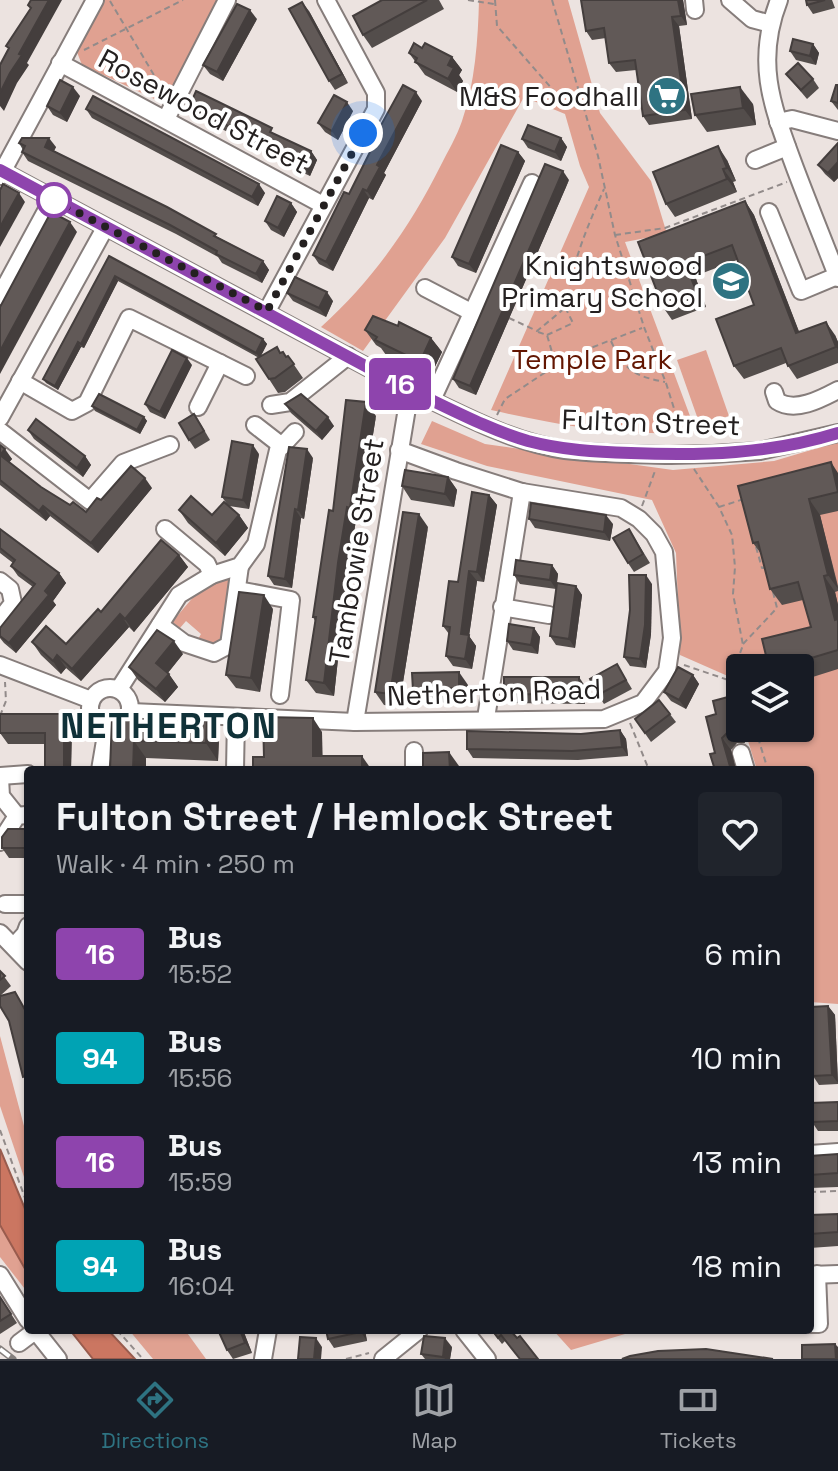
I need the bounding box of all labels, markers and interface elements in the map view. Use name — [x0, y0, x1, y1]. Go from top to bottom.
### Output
street label: Rosewood Street — [92, 40, 316, 182]
supermarket icon: M&S Foodhall — [646, 75, 688, 117]
place label: M&S Foodhall — [459, 78, 639, 114]
your location — [343, 113, 383, 153]
unlabelled marker — [37, 183, 71, 217]
place label: Knightswood Primary School — [501, 247, 703, 315]
school or university icon: Knightswood Primary School — [710, 260, 752, 302]
park label: Temple Park — [511, 341, 673, 377]
line badge: 16 — [364, 358, 436, 410]
text: 16 — [385, 366, 415, 402]
street label: Fulton Street — [561, 401, 741, 443]
street label: Tambowie Street — [320, 436, 392, 666]
map controls — [726, 654, 814, 742]
button: layers — [726, 654, 814, 742]
street label: Netherton Road — [386, 670, 602, 714]
district label: NETHERTON — [60, 703, 278, 749]
button: heart — [698, 792, 782, 876]
text: Fulton Street / Hemlock Street — [56, 793, 613, 841]
text: Walk · 4 min · 250 m — [56, 847, 295, 881]
text: Bus — [168, 918, 222, 957]
text: 6 min — [704, 935, 782, 974]
text: 16 — [85, 936, 115, 972]
text: 15:52 — [168, 957, 232, 991]
text: Bus — [168, 1022, 222, 1061]
text: 10 min — [691, 1039, 782, 1078]
text: 94 — [82, 1040, 118, 1076]
text: 15:56 — [168, 1061, 233, 1095]
text: Bus — [168, 1126, 222, 1165]
text: 13 min — [692, 1143, 782, 1182]
text: 16 — [85, 1144, 115, 1180]
text: 15:59 — [168, 1165, 233, 1199]
text: Bus — [168, 1230, 222, 1269]
text: 18 min — [692, 1247, 782, 1286]
text: 94 — [82, 1248, 118, 1284]
text: 16:04 — [168, 1269, 234, 1303]
tab: Directions — [101, 1378, 209, 1454]
tab: Map — [412, 1378, 457, 1454]
tab: Tickets — [660, 1378, 737, 1454]

